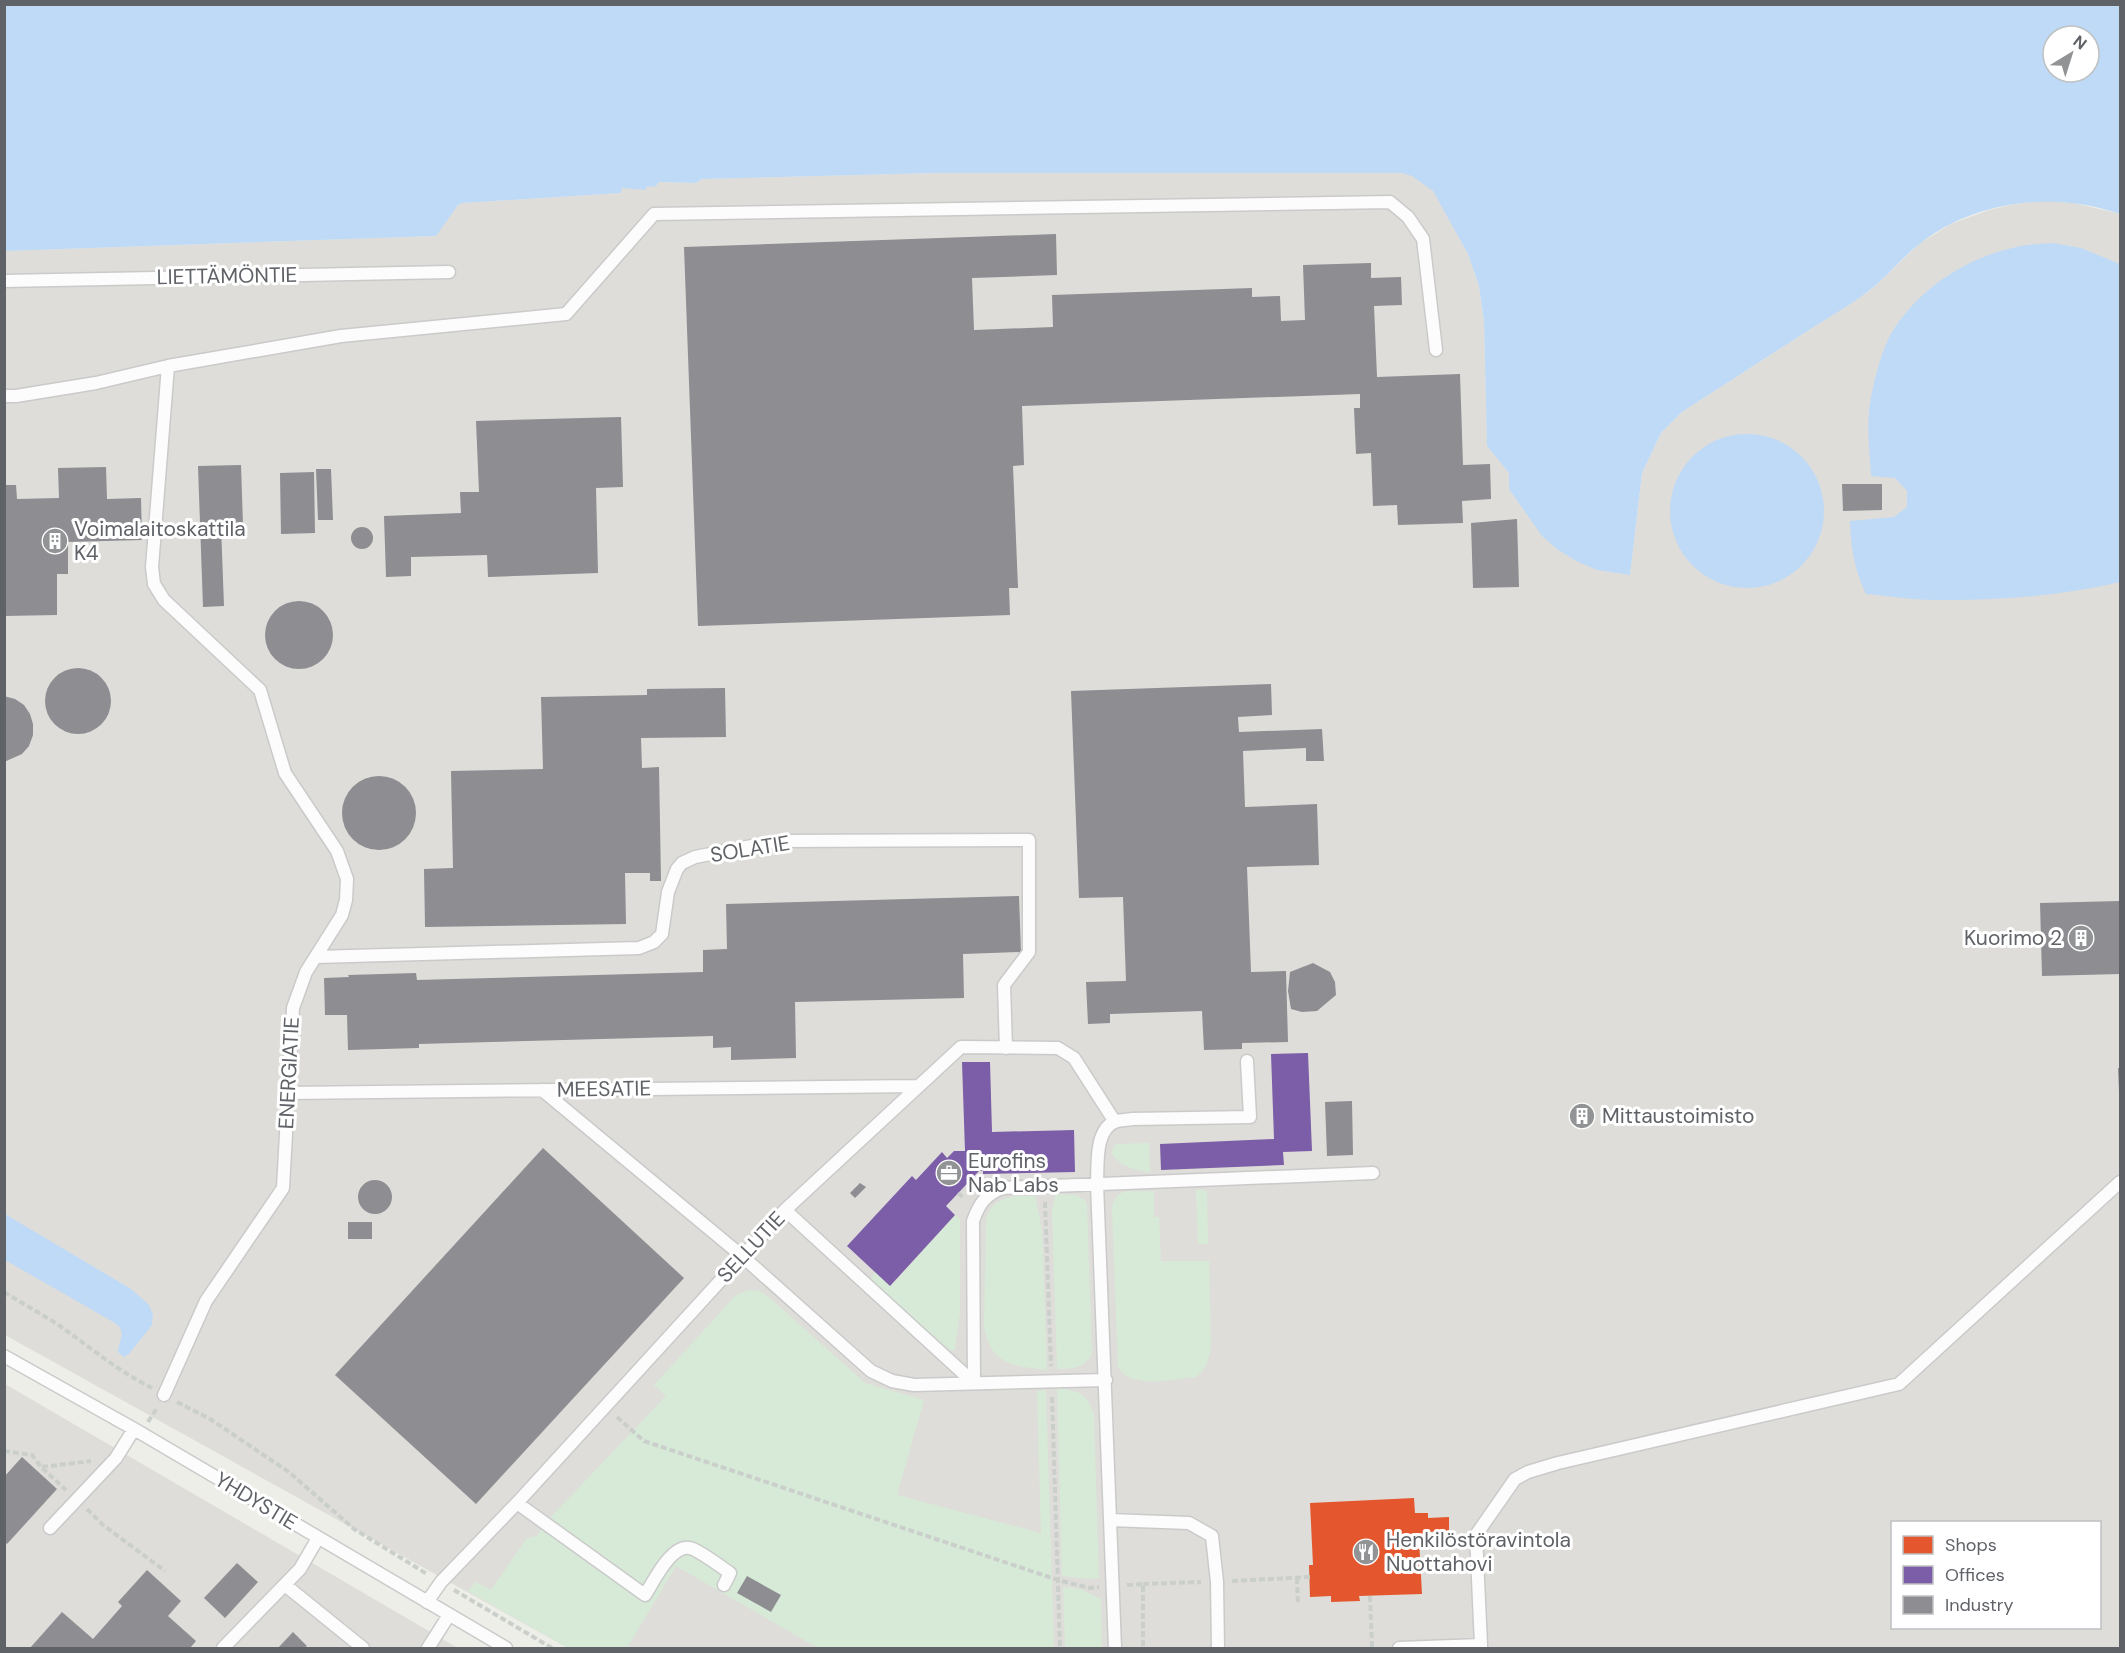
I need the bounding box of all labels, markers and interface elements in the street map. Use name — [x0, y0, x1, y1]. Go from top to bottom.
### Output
north arrow — [2041, 24, 2101, 84]
text: N — [2069, 31, 2091, 54]
street label: LIETTÄMÖNTIE — [156, 261, 298, 291]
place label: Voimalaitoskattila K4 — [74, 515, 246, 567]
building icon: Voimalaitoskattila K4 — [40, 526, 70, 556]
street label: SOLATIE — [708, 829, 792, 869]
building icon: Kuorimo 2 — [2066, 923, 2096, 953]
place label: Kuorimo 2 — [1964, 924, 2062, 952]
street label: ENERGIATIE — [272, 1016, 306, 1130]
street label: MEESATIE — [557, 1074, 651, 1104]
building icon: Mittaustoimisto — [1567, 1101, 1597, 1131]
place label: Mittaustoimisto — [1602, 1102, 1754, 1130]
place label: Eurofins Nab Labs — [968, 1147, 1059, 1199]
office icon: Eurofins Nab Labs — [934, 1158, 964, 1188]
street label: SELLUTIE — [711, 1205, 791, 1289]
street label: YHDYSTIE — [210, 1465, 302, 1537]
legend — [1891, 1521, 2101, 1629]
place label: Henkilöstöravintola Nuottahovi — [1386, 1526, 1571, 1578]
text: Shops — [1945, 1533, 1997, 1557]
restaurant icon: Henkilöstöravintola Nuottahovi — [1351, 1537, 1381, 1567]
text: Offices — [1945, 1563, 2005, 1587]
text: Industry — [1945, 1593, 2014, 1617]

